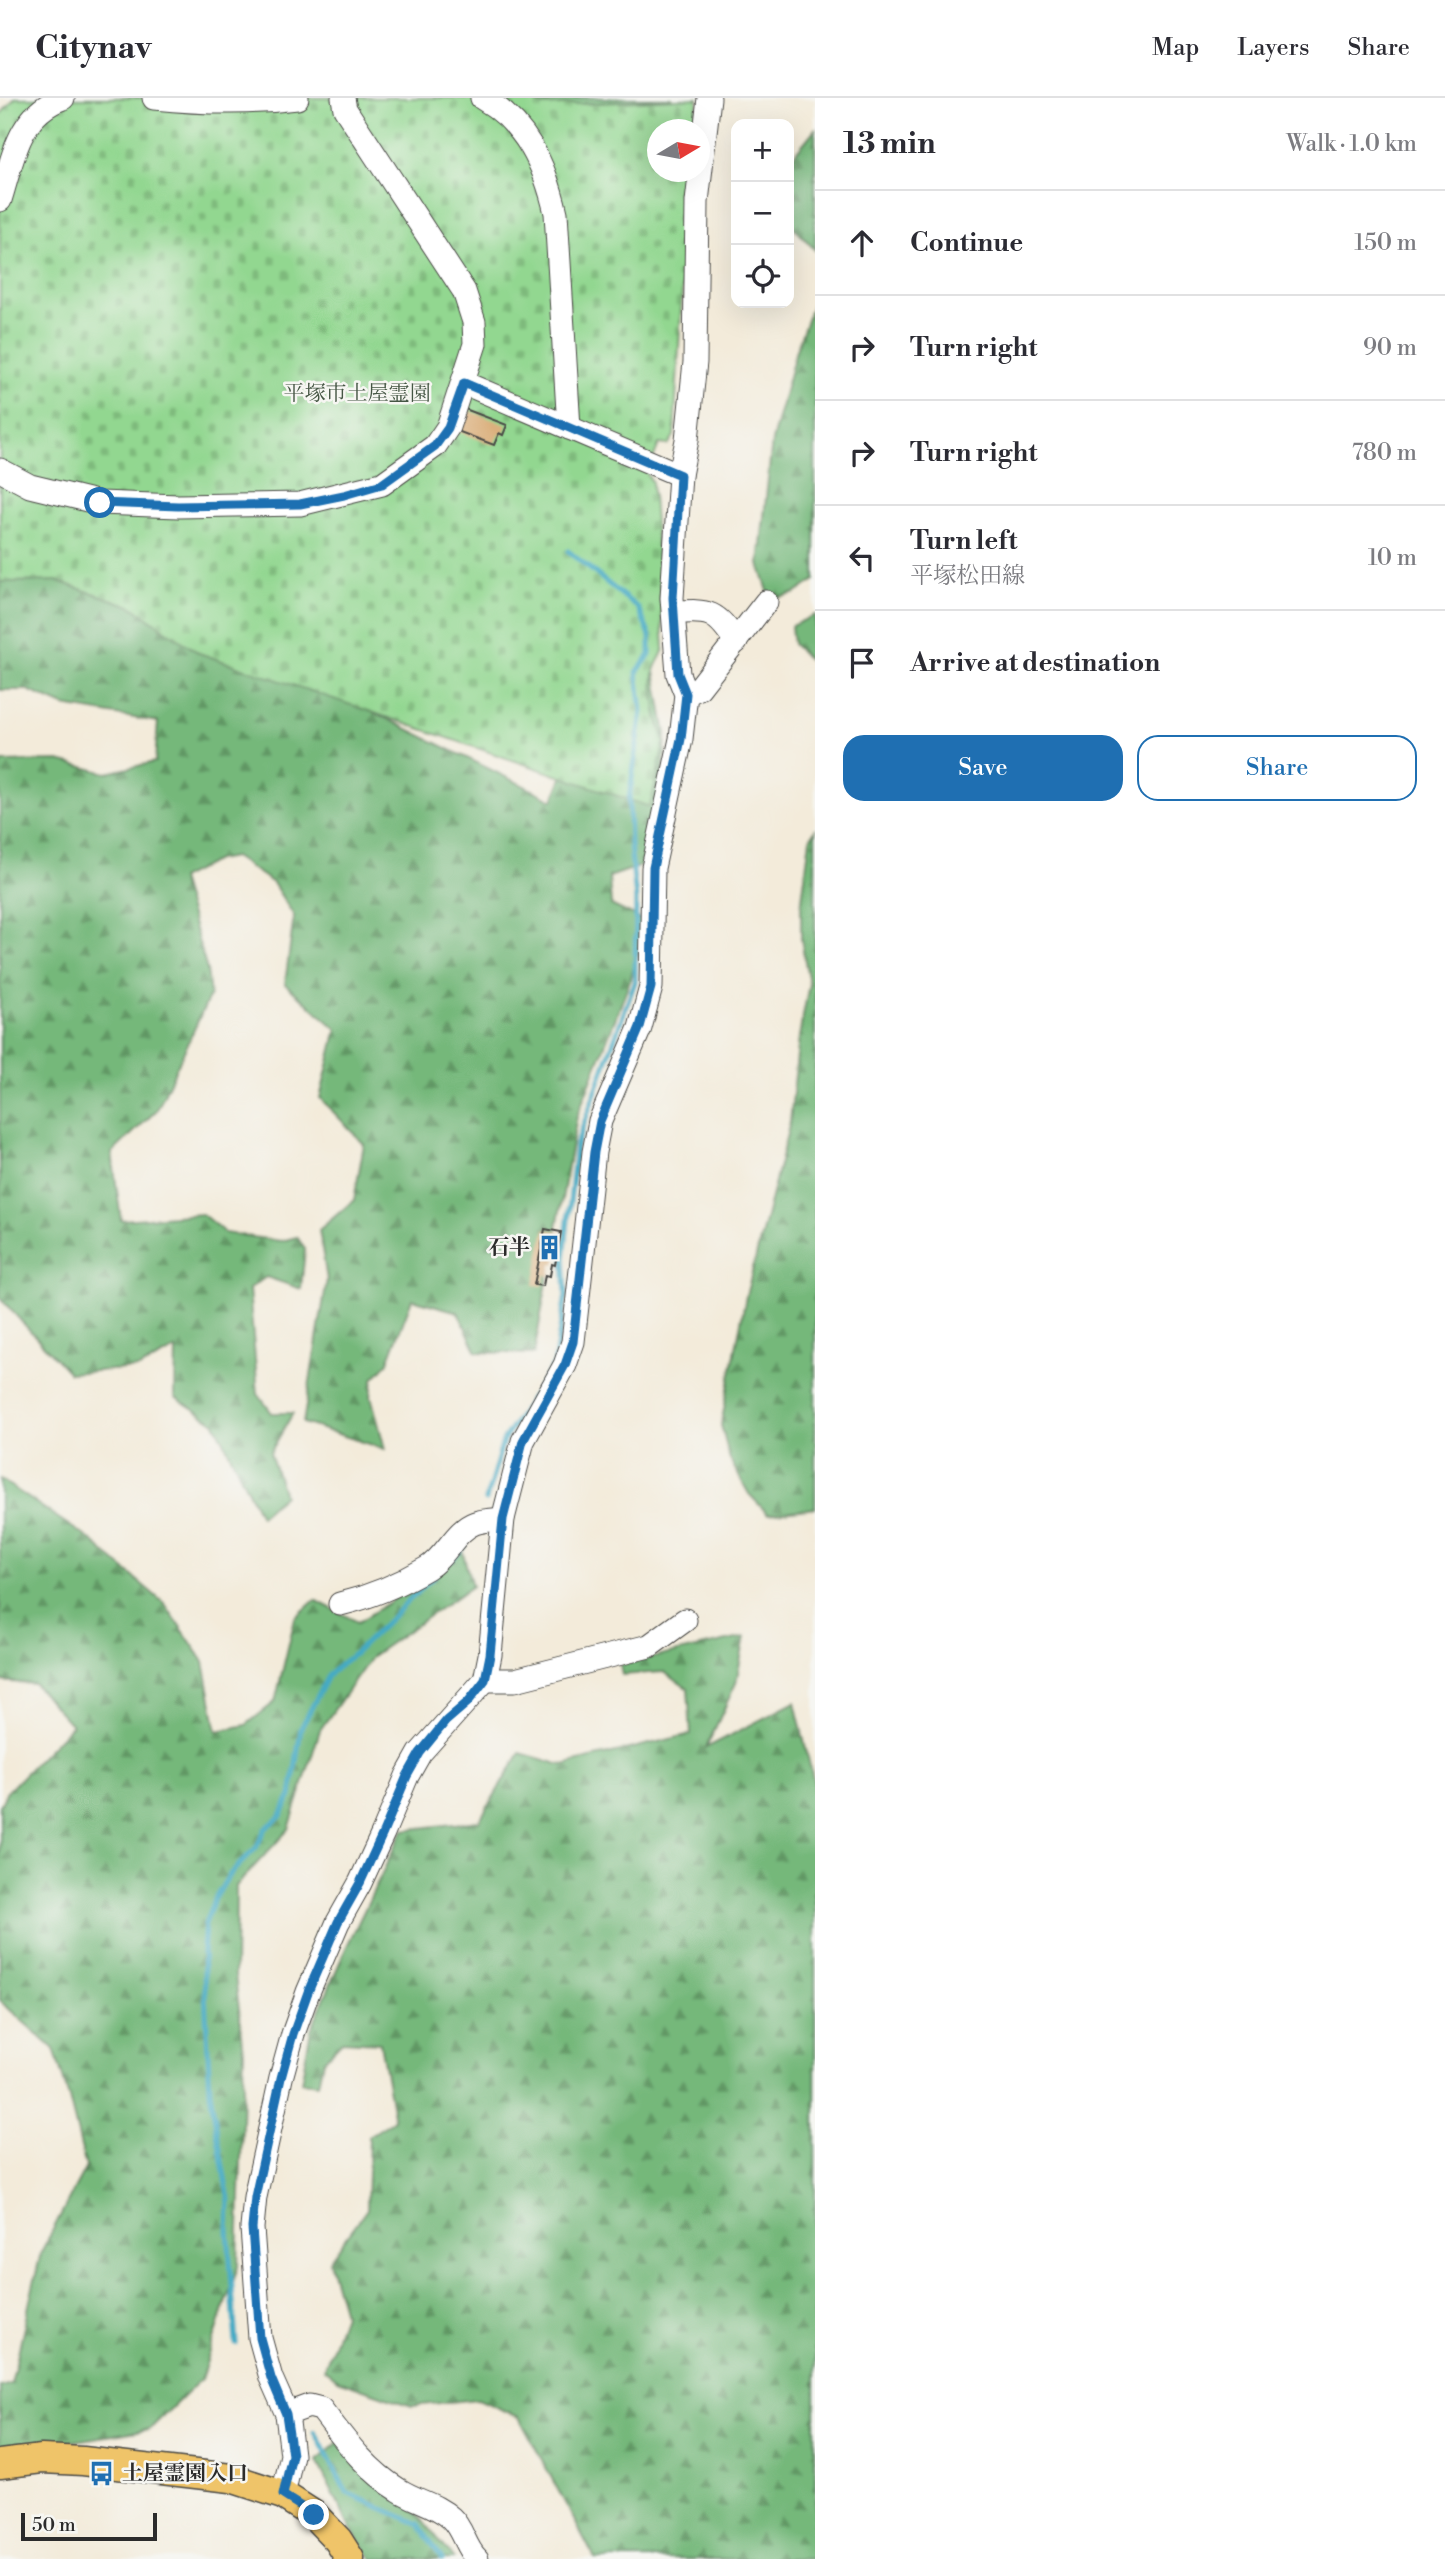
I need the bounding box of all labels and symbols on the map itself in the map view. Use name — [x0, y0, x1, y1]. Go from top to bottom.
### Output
north arrow — [647, 119, 710, 182]
park label: 平塚市土屋霊園 — [284, 381, 431, 407]
route start — [84, 487, 115, 518]
building icon: 石半 — [536, 1234, 564, 1262]
place label: 石半 — [488, 1235, 530, 1261]
bus stop icon: 土屋霊園入口 — [88, 2460, 116, 2488]
place label: 土屋霊園入口 — [122, 2461, 248, 2487]
route end — [298, 2499, 329, 2530]
scale bar — [21, 2510, 158, 2542]

